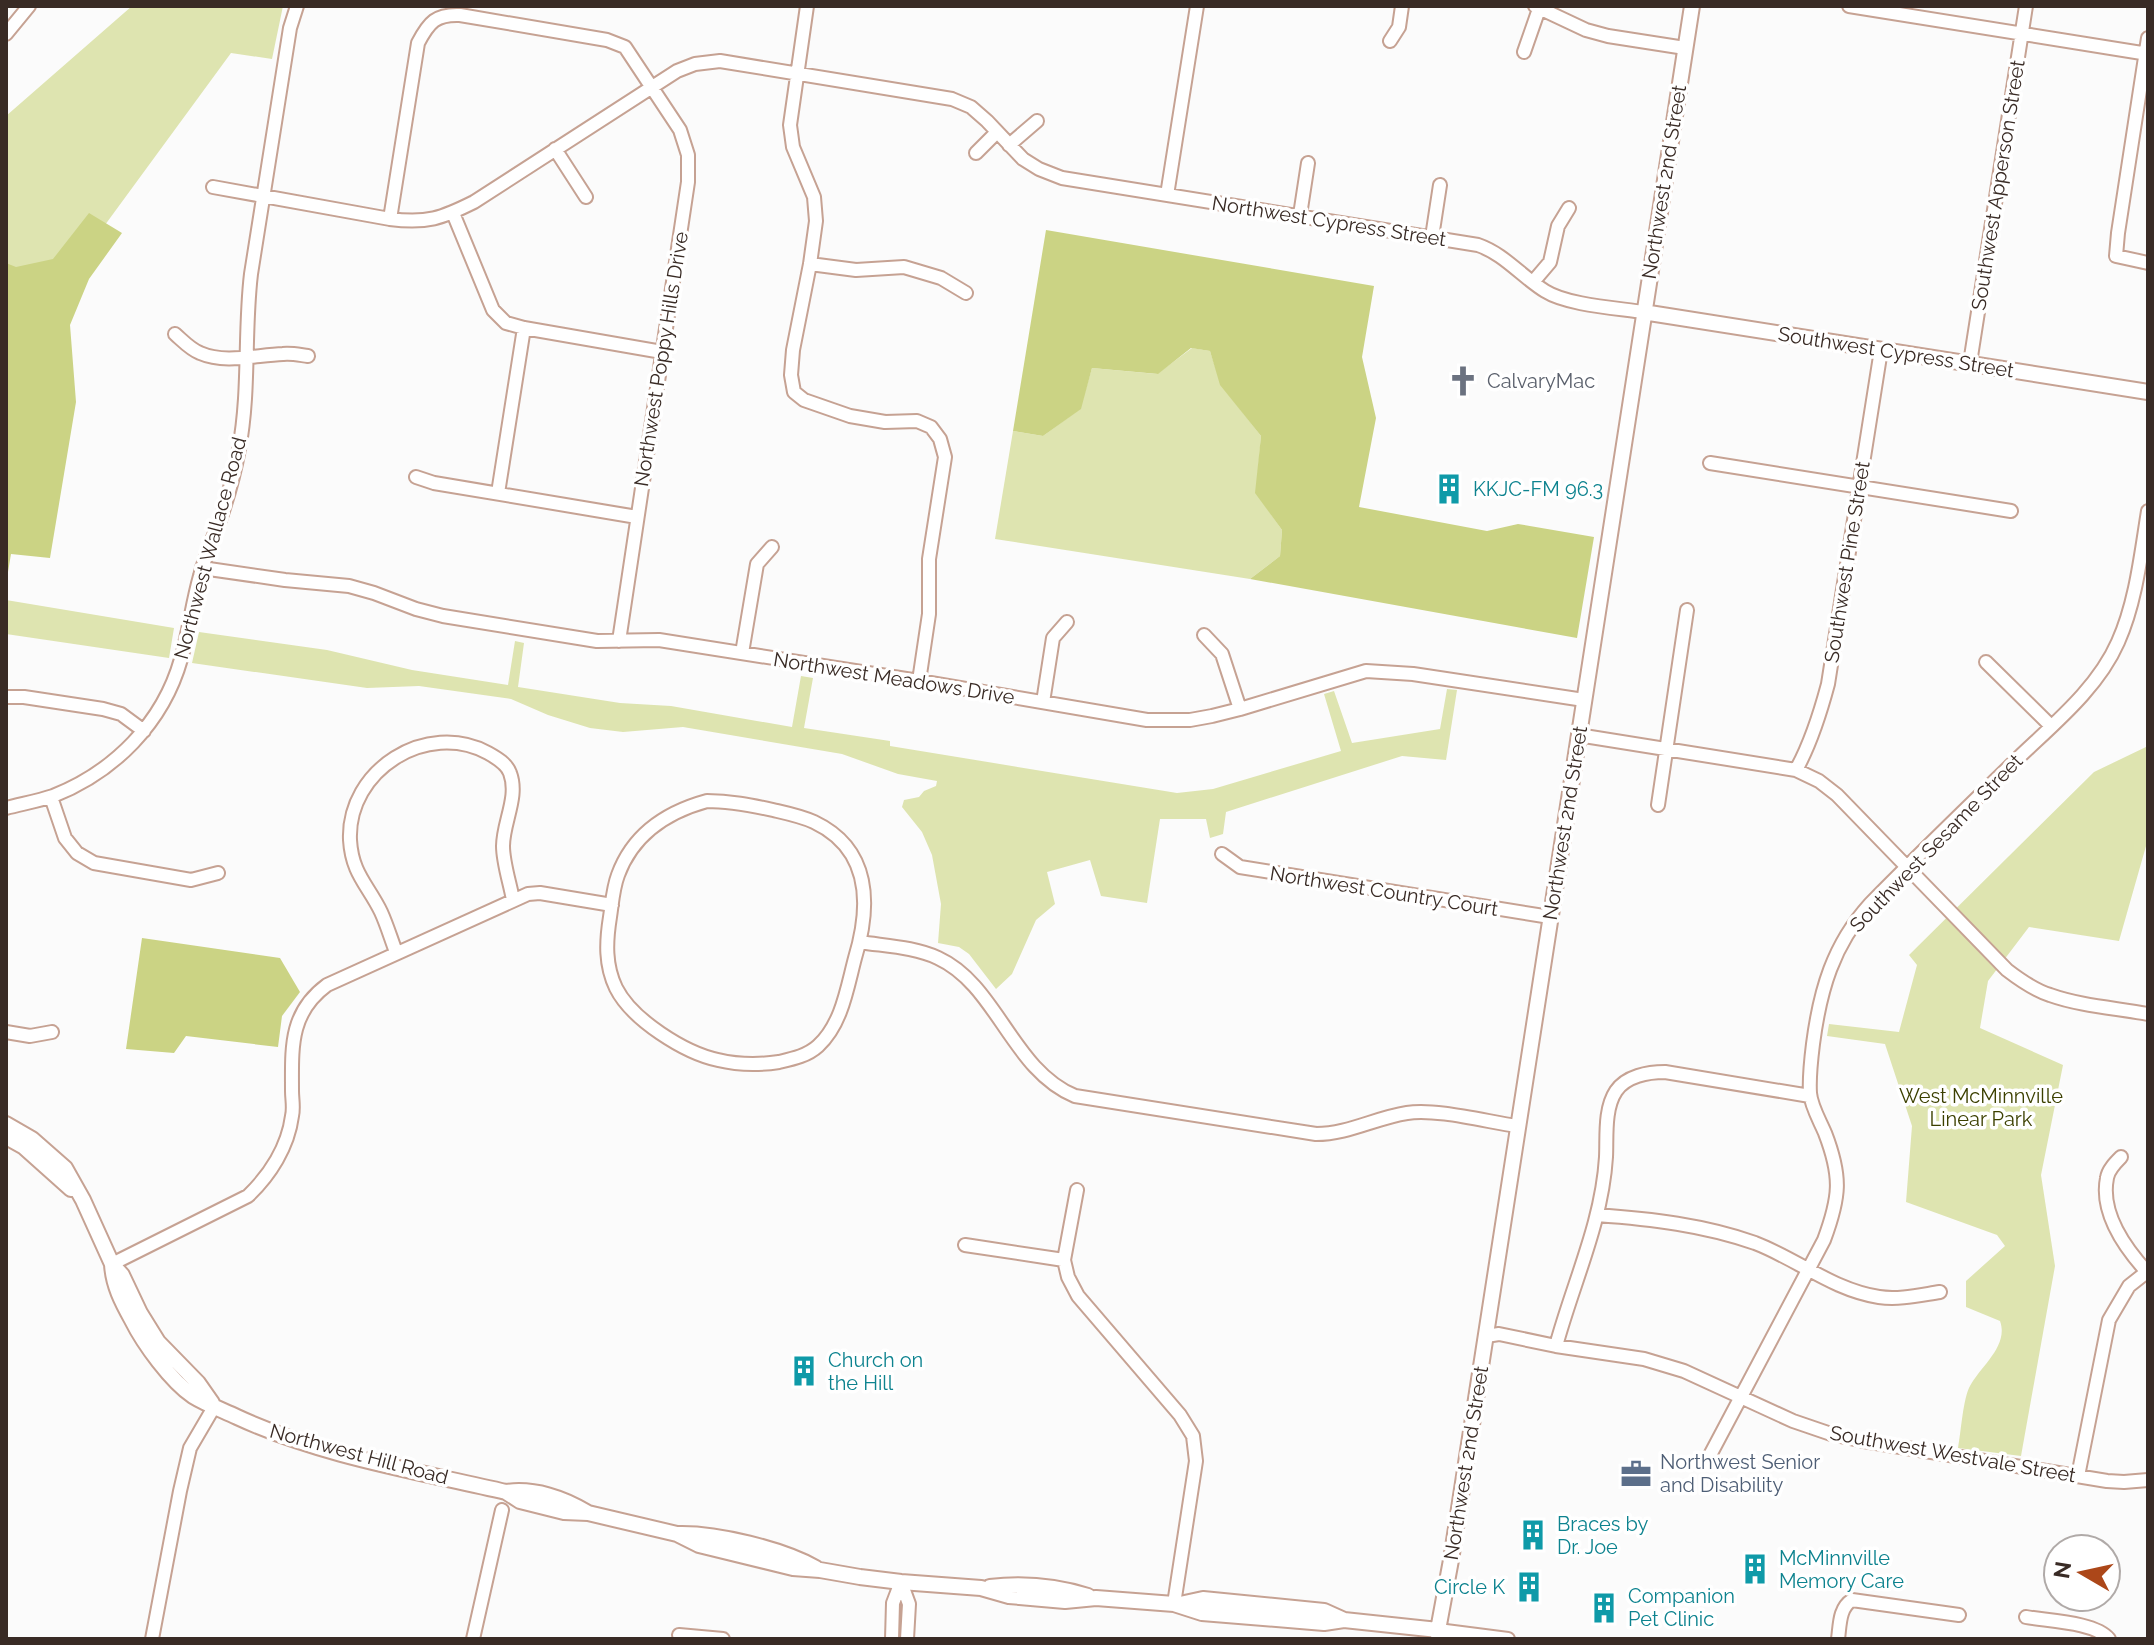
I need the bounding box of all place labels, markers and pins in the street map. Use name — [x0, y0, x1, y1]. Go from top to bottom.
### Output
church icon: CalvaryMac — [1446, 364, 1480, 398]
place label: CalvaryMac — [1487, 369, 1595, 393]
building icon: KKJC-FM 96.3 — [1432, 472, 1466, 506]
place label: KKJC-FM 96.3 — [1473, 477, 1603, 501]
place label: Church on the Hill — [828, 1348, 923, 1395]
building icon: Church on the Hill — [787, 1354, 821, 1388]
place label: Northwest Senior and Disability — [1660, 1450, 1820, 1497]
office icon: Northwest Senior and Disability — [1619, 1457, 1653, 1491]
place label: Braces by Dr. Joe — [1557, 1512, 1649, 1559]
building icon: Braces by Dr. Joe — [1516, 1518, 1550, 1552]
place label: McMinnville Memory Care — [1779, 1546, 1904, 1593]
building icon: McMinnville Memory Care — [1738, 1552, 1772, 1586]
building icon: Circle K — [1512, 1570, 1546, 1604]
place label: Circle K — [1434, 1575, 1505, 1599]
place label: Companion Pet Clinic — [1628, 1584, 1735, 1631]
building icon: Companion Pet Clinic — [1587, 1591, 1621, 1625]

